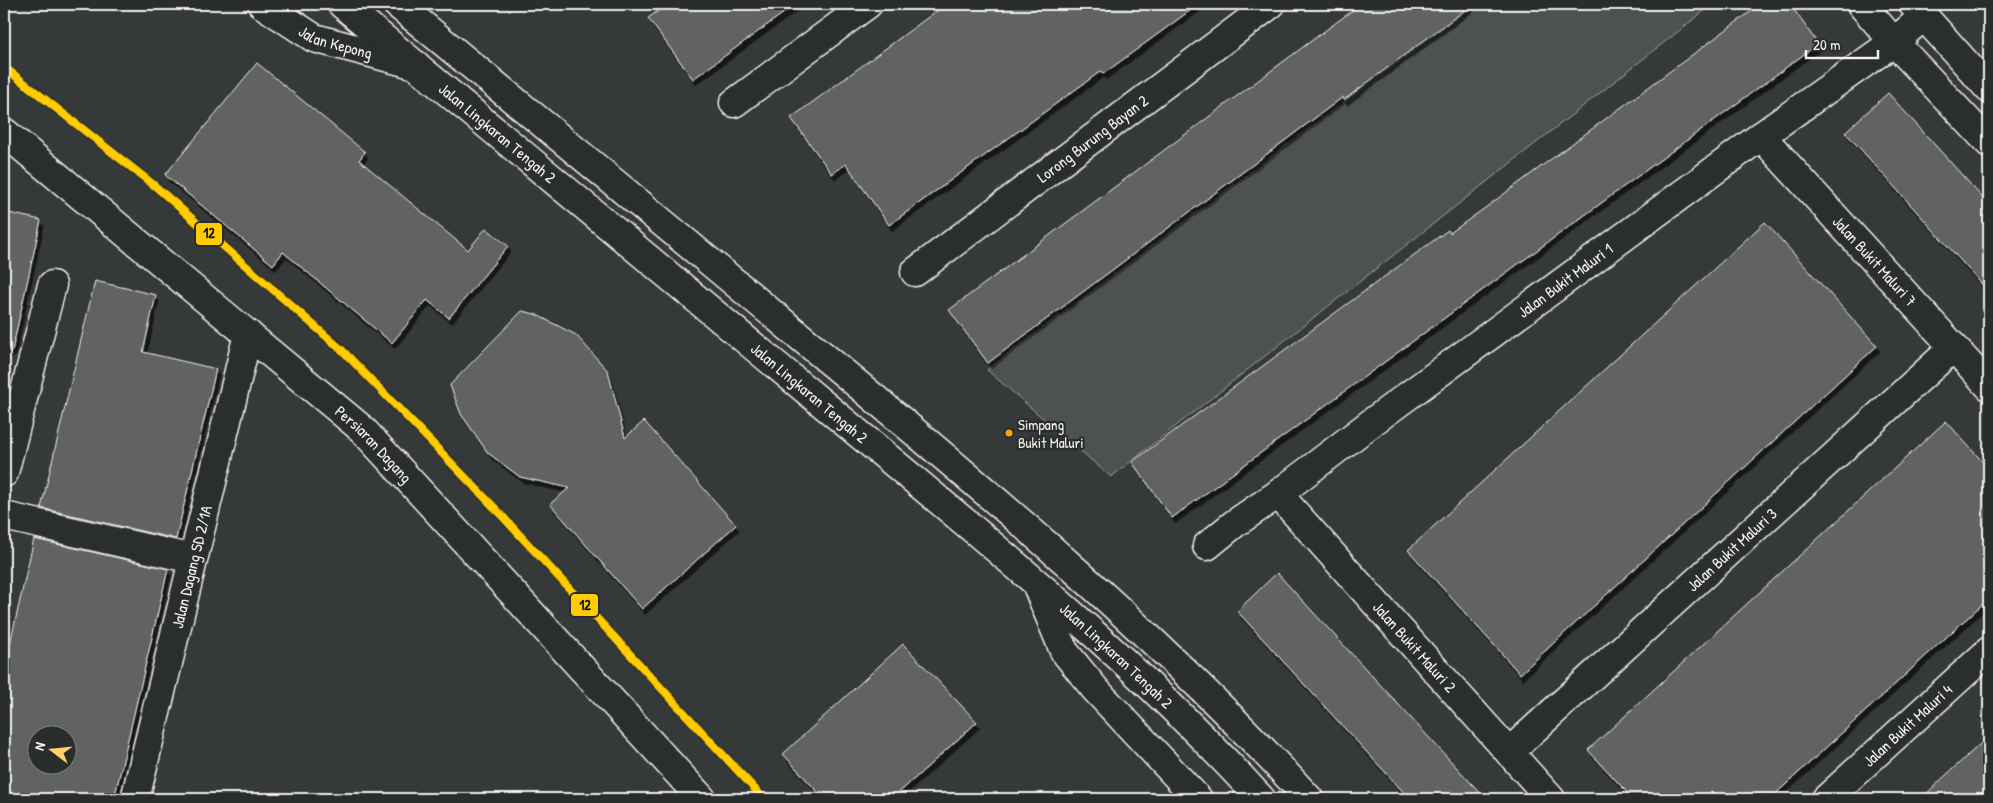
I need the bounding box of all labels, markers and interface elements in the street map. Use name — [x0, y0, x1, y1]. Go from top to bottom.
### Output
street label: Jalan Kepong — [294, 20, 375, 64]
scale bar — [1806, 28, 1878, 60]
text: 20 m — [1813, 34, 1840, 55]
street label: Jalan Lingkaran Tengah 2 — [434, 78, 561, 188]
street label: Lorong Burung Bayan 2 — [1032, 89, 1153, 188]
street label: Jalan Bukit Maluri 7 — [1828, 211, 1922, 311]
line badge: 12 — [195, 222, 223, 246]
text: 12 — [203, 223, 215, 242]
street label: Jalan Bukit Maluri 1 — [1513, 238, 1617, 323]
street label: Jalan Lingkaran Tengah 2 — [746, 337, 873, 448]
street label: Persiaran Dagang — [330, 400, 417, 488]
place label: Simpang Bukit Maluri — [1018, 414, 1084, 453]
marker: Simpang Bukit Maluri — [1004, 428, 1014, 438]
street label: Jalan Dagang SD 2/1A — [166, 503, 217, 630]
street label: Jalan Bukit Maluri 3 — [1682, 503, 1781, 596]
line badge: 12 — [570, 593, 599, 617]
text: 12 — [579, 595, 591, 614]
street label: Jalan Bukit Maluri 2 — [1368, 597, 1462, 697]
street label: Jalan Lingkaran Tengah 2 — [1055, 598, 1178, 713]
street label: Jalan Bukit Maluri 4 — [1858, 679, 1957, 771]
north arrow — [28, 726, 78, 776]
text: N — [29, 740, 49, 752]

